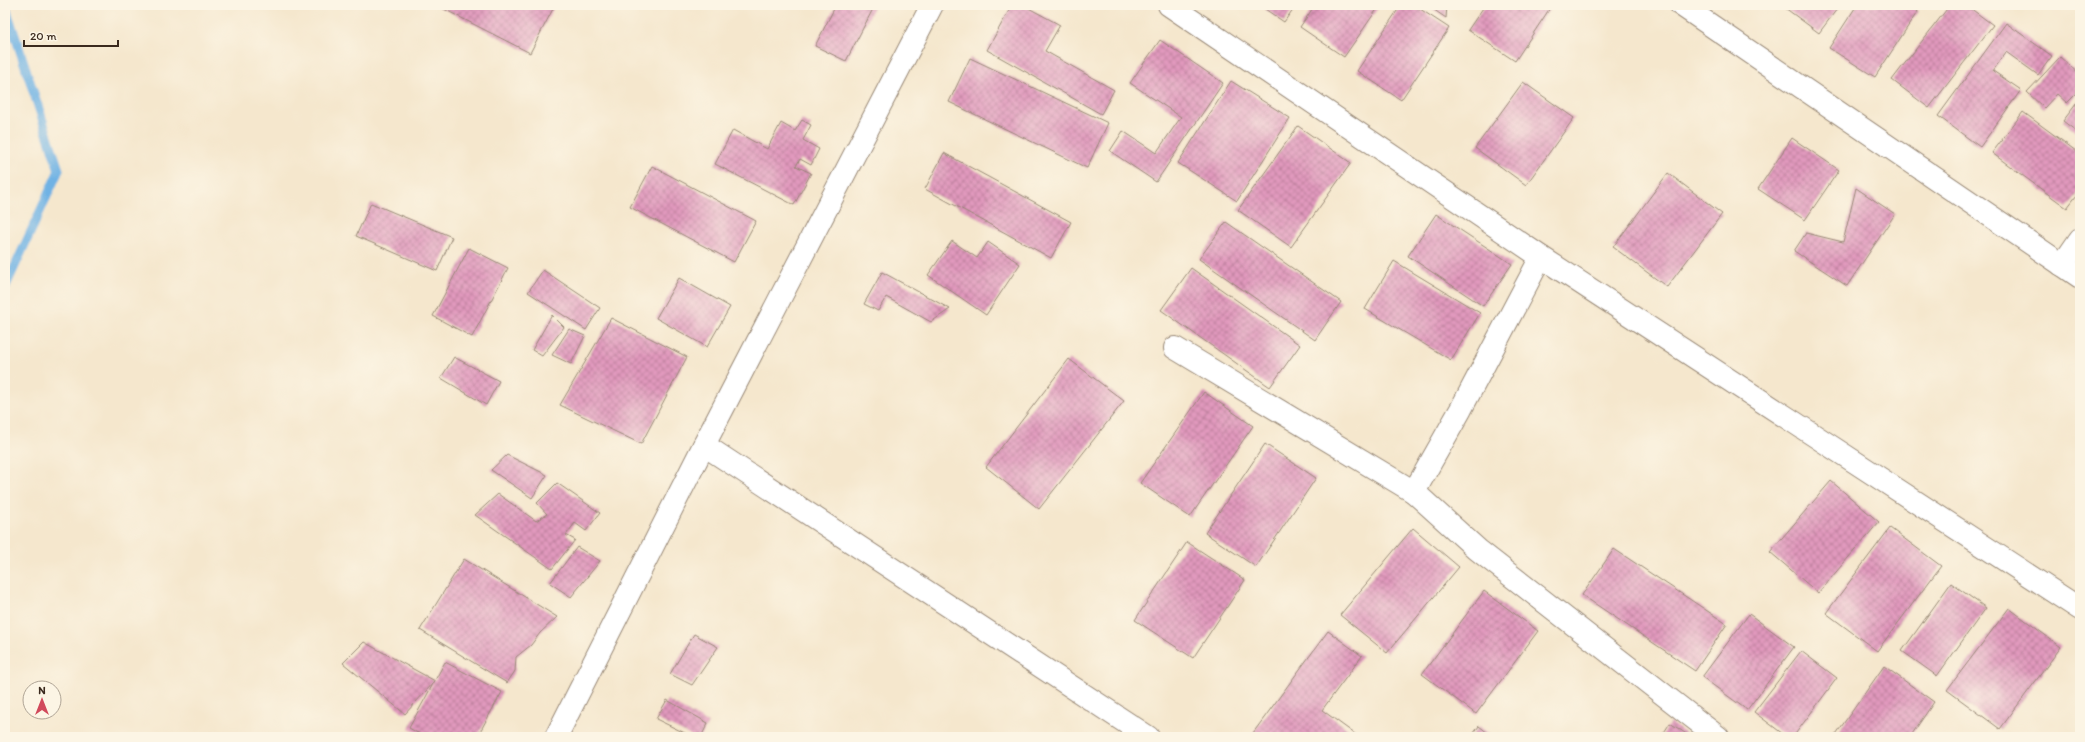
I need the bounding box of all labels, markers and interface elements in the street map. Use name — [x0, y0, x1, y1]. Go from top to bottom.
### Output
scale bar — [24, 22, 118, 48]
text: 20 m — [30, 29, 57, 43]
north arrow — [22, 680, 62, 720]
text: N — [38, 684, 46, 697]

